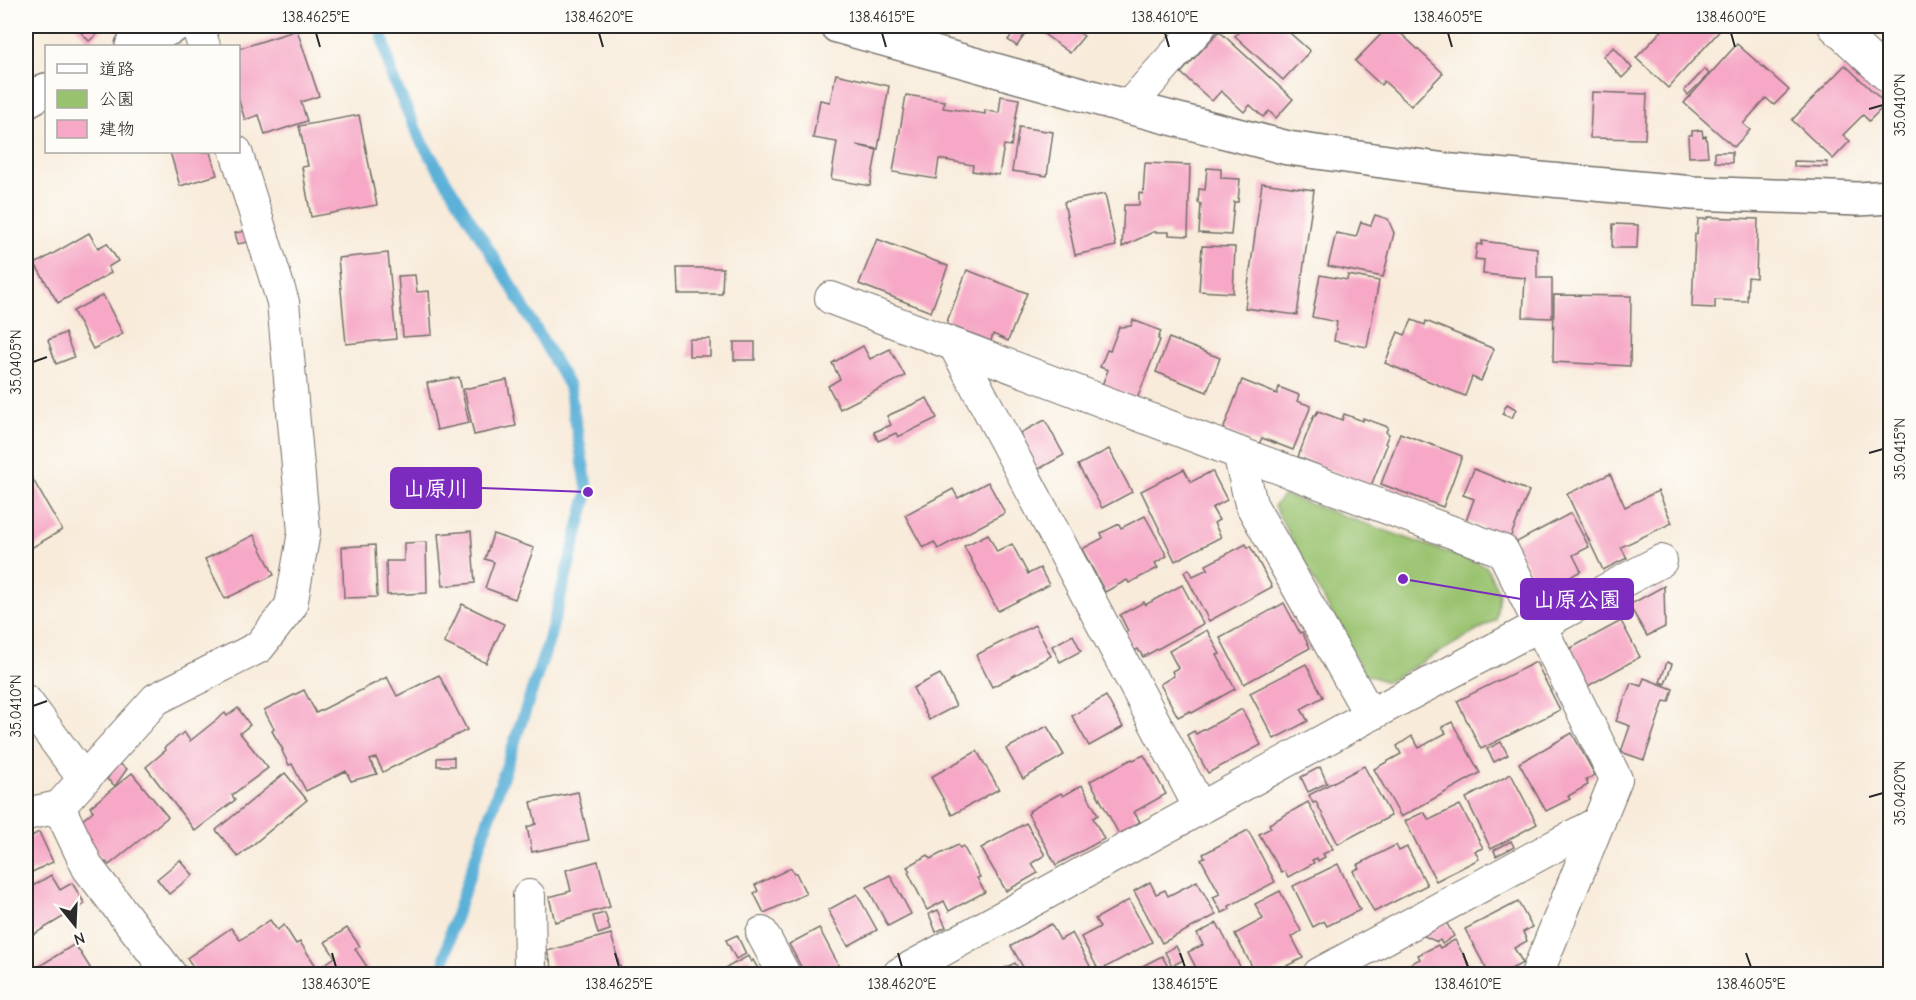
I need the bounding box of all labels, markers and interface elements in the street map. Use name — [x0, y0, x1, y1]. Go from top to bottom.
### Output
text: 138.4625°E — [282, 8, 350, 26]
text: 138.4620°E — [565, 8, 633, 26]
text: 138.4615°E — [849, 8, 915, 26]
text: 138.4610°E — [1132, 8, 1198, 26]
text: 138.4605°E — [1414, 8, 1482, 26]
text: 138.4600°E — [1696, 8, 1766, 26]
legend — [45, 45, 240, 153]
text: 道路 — [99, 59, 135, 80]
text: 35.0410°N — [1891, 73, 1909, 137]
text: 公園 — [99, 89, 135, 110]
text: 建物 — [99, 119, 135, 140]
text: 35.0405°N — [7, 329, 25, 395]
text: 35.0415°N — [1891, 418, 1909, 480]
callout: 山原川 — [391, 468, 481, 508]
text: 山原川 — [403, 476, 469, 502]
callout: 山原公園 — [1521, 579, 1633, 619]
text: 山原公園 — [1533, 587, 1621, 613]
text: 35.0410°N — [7, 674, 25, 738]
text: 35.0420°N — [1891, 761, 1909, 825]
north arrow — [45, 895, 105, 955]
text: N — [72, 928, 87, 948]
text: 138.4630°E — [302, 975, 370, 993]
text: 138.4625°E — [585, 975, 653, 993]
text: 138.4620°E — [868, 975, 936, 993]
text: 138.4615°E — [1152, 975, 1218, 993]
text: 138.4610°E — [1435, 975, 1501, 993]
text: 138.4605°E — [1717, 975, 1785, 993]

